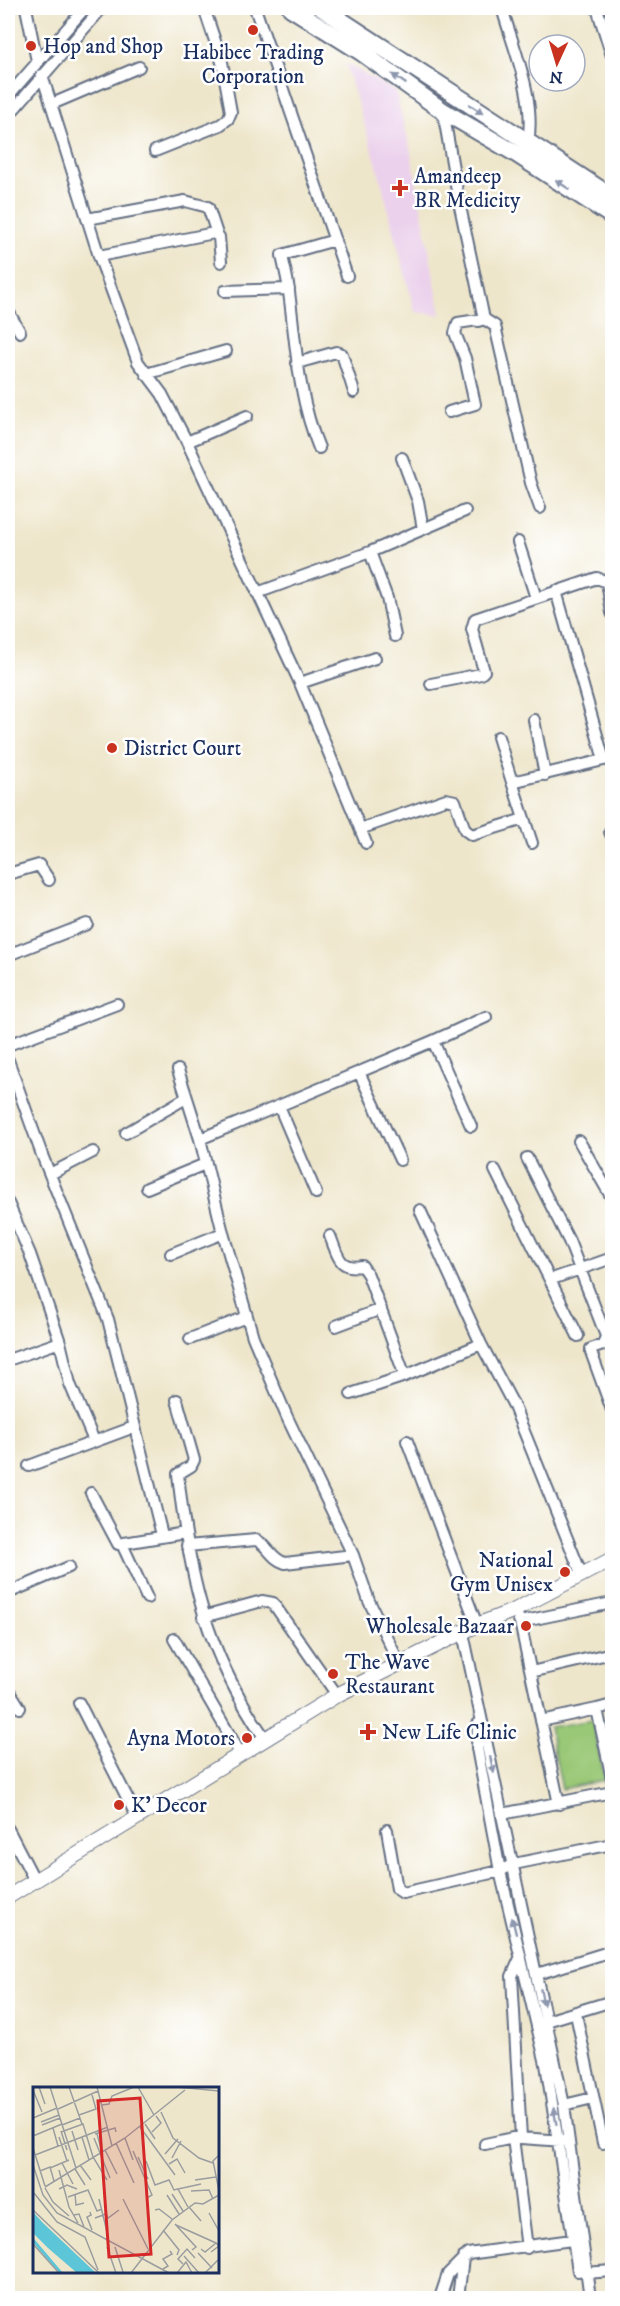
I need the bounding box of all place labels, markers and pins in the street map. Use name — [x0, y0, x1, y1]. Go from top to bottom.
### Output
marker: Habibee Trading Corporation — [246, 23, 260, 37]
place label: Hop and Shop — [43, 34, 163, 60]
marker: Hop and Shop — [24, 39, 38, 53]
place label: Habibee Trading Corporation — [182, 40, 324, 90]
place label: Amandeep BR Medicity — [414, 164, 521, 214]
marker: Amandeep BR Medicity — [391, 179, 409, 197]
place label: District Court — [124, 736, 241, 762]
marker: District Court — [105, 741, 119, 755]
place label: National Gym Unisex — [450, 1548, 554, 1598]
marker: National Gym Unisex — [558, 1565, 572, 1579]
place label: Wholesale Bazaar — [365, 1614, 514, 1640]
marker: Wholesale Bazaar — [519, 1619, 533, 1633]
place label: The Wave Restaurant — [345, 1650, 435, 1700]
marker: The Wave Restaurant — [326, 1667, 340, 1681]
place label: New Life Clinic — [382, 1720, 517, 1746]
marker: New Life Clinic — [359, 1723, 377, 1741]
place label: Ayna Motors — [127, 1726, 235, 1752]
marker: Ayna Motors — [240, 1731, 254, 1745]
place label: K' Decor — [131, 1793, 207, 1819]
marker: K' Decor — [112, 1798, 126, 1812]

